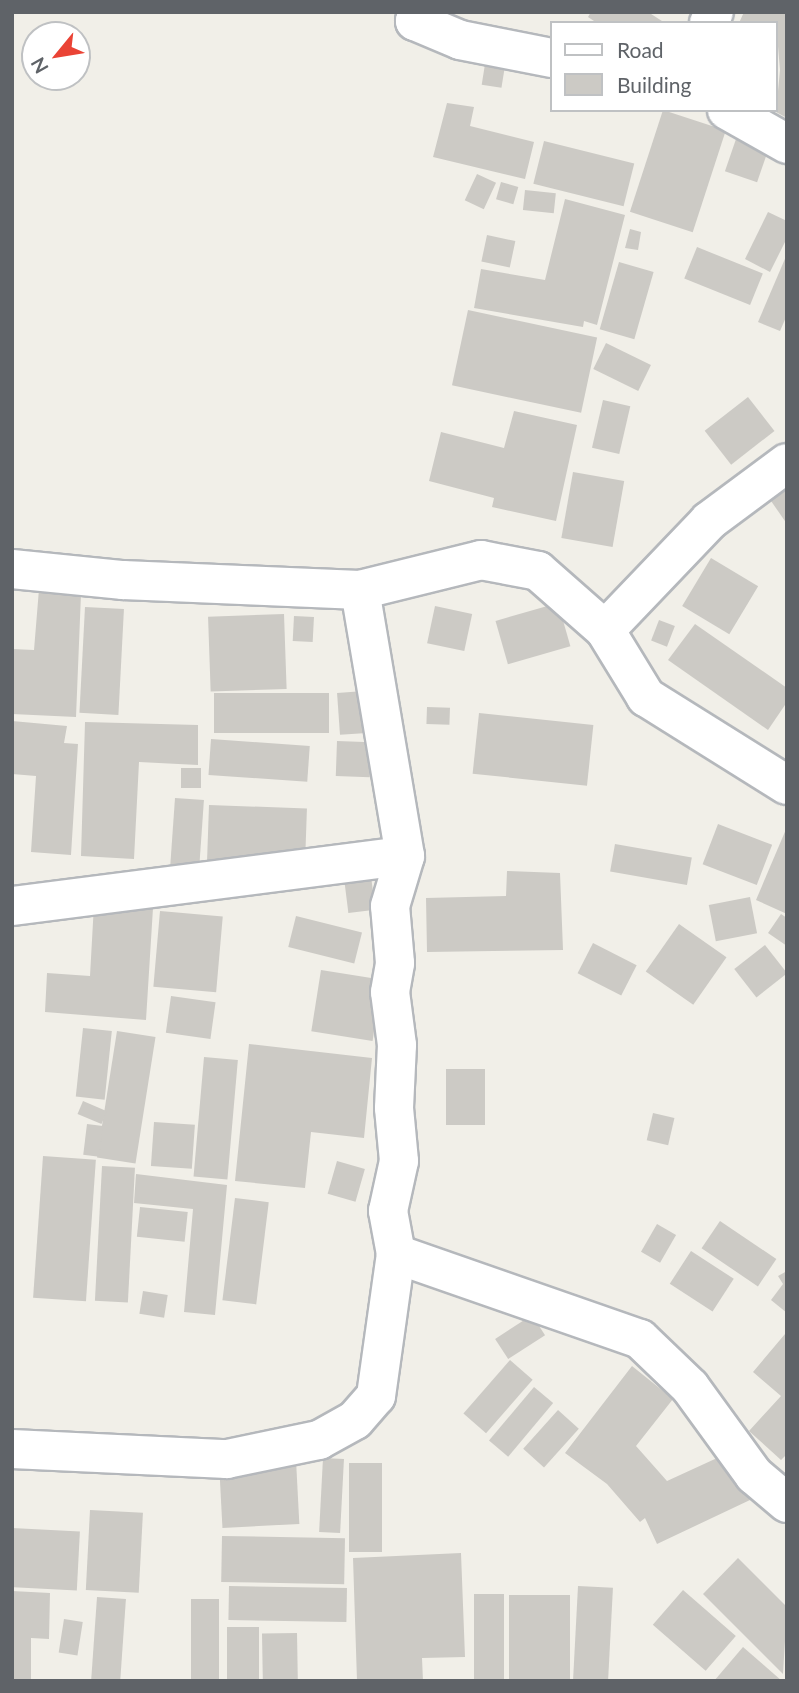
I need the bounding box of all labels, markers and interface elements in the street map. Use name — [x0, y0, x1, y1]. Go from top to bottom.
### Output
north arrow — [21, 21, 91, 91]
legend — [550, 21, 778, 112]
text: Road — [617, 37, 664, 62]
text: N — [25, 54, 53, 78]
text: Building — [617, 72, 692, 97]

